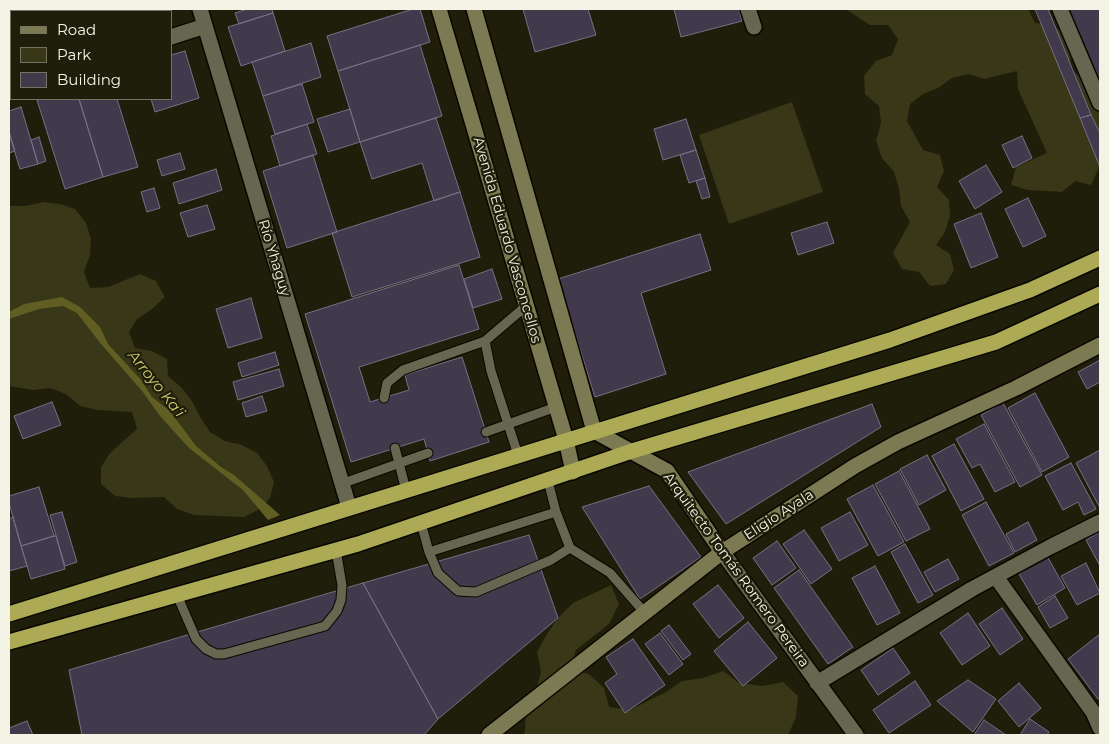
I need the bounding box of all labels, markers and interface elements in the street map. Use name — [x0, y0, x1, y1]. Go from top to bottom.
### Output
legend — [10, 10, 172, 100]
text: Road — [57, 20, 96, 39]
text: Park — [57, 45, 91, 64]
text: Building — [57, 70, 121, 89]
street label: Avenida Eduardo Vasconcellos — [470, 135, 544, 345]
street label: Río Yhaguy — [254, 218, 294, 298]
water label: Arroyo Ka'i — [124, 347, 188, 421]
street label: Arquitecto Tomás Romero Pereira — [660, 469, 812, 671]
street label: Eligio Ayala — [741, 486, 817, 544]

